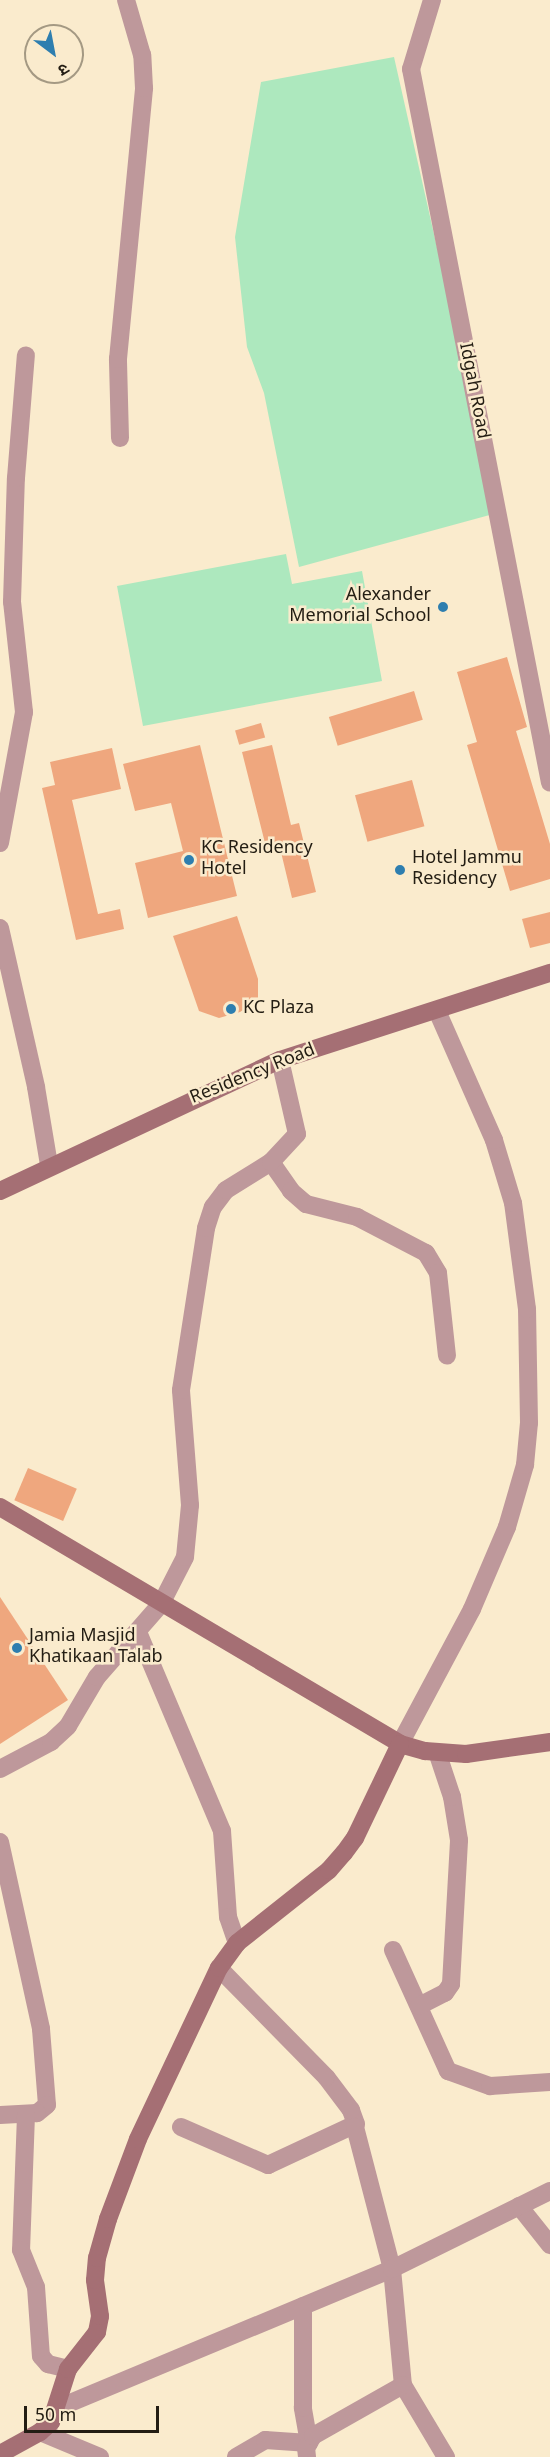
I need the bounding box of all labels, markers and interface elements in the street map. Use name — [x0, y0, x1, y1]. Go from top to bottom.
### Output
north arrow — [24, 24, 84, 84]
text: उ — [53, 57, 72, 79]
street label: Idgah Road — [454, 347, 492, 435]
place label: Alexander Memorial School — [304, 586, 431, 628]
marker: Alexander Memorial School — [436, 600, 450, 614]
place label: KC Residency Hotel — [201, 839, 302, 882]
place label: Hotel Jammu Residency — [412, 849, 511, 892]
marker: KC Residency Hotel — [182, 853, 196, 867]
marker: Hotel Jammu Residency — [393, 863, 407, 877]
place label: KC Plaza — [243, 998, 308, 1020]
marker: KC Plaza — [224, 1002, 238, 1016]
street label: Residency Road — [193, 1042, 313, 1108]
place label: Jamia Masjid Khatikaan Talab — [29, 1627, 149, 1670]
marker: Jamia Masjid Khatikaan Talab — [10, 1641, 24, 1655]
scale bar — [27, 2394, 162, 2432]
text: 50 m — [35, 2405, 76, 2428]

